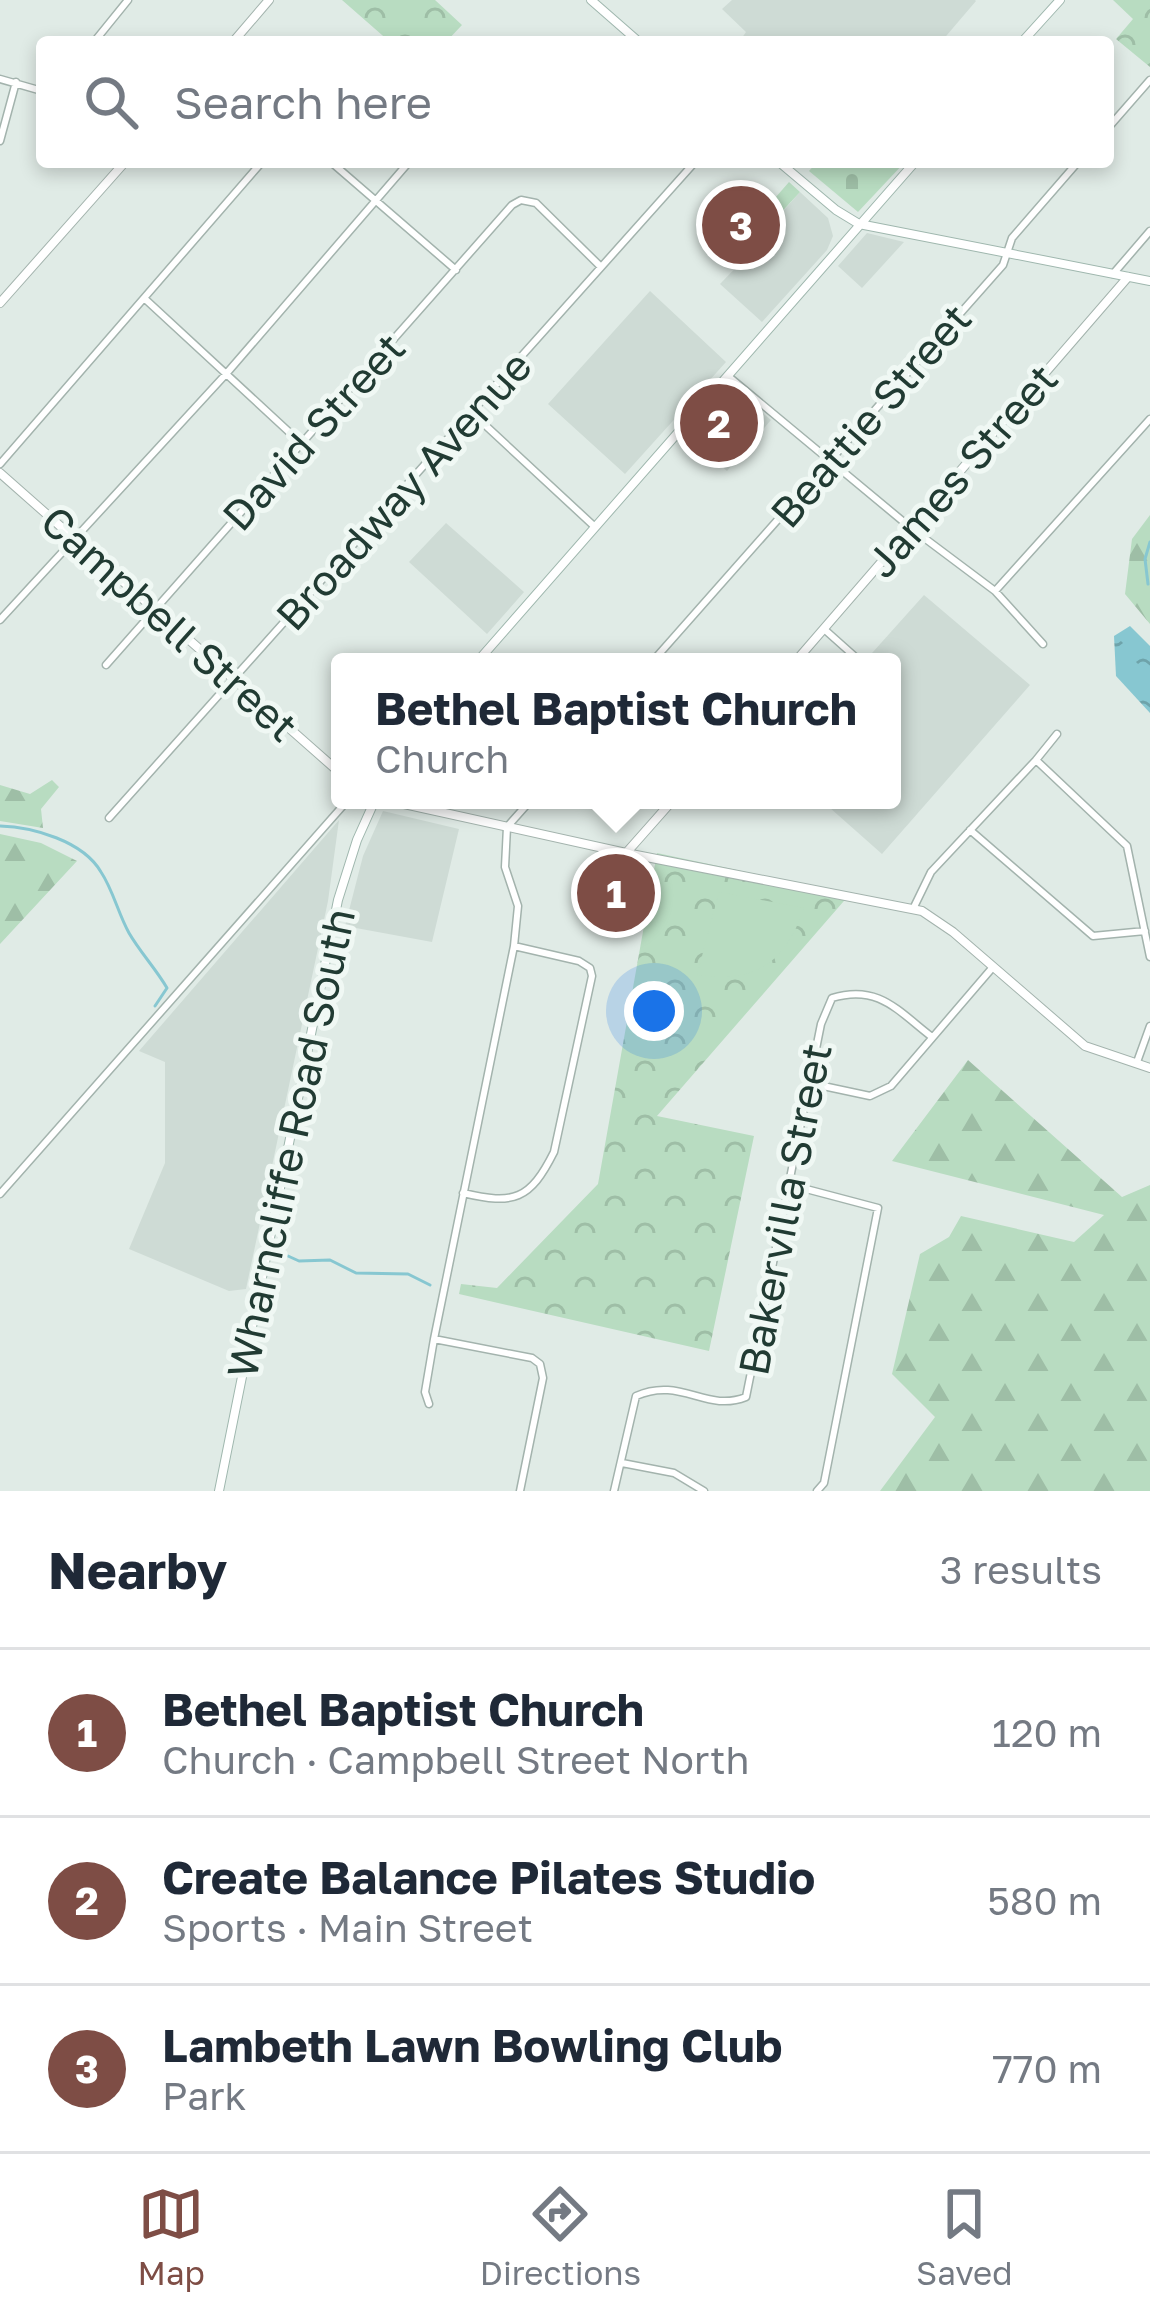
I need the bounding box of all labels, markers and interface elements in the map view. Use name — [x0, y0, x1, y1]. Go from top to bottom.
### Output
search box — [36, 36, 1114, 168]
icon: search — [78, 69, 144, 135]
text: Search here — [174, 75, 432, 129]
pin: 3 — [702, 180, 780, 270]
street label: Beattie Street — [759, 293, 981, 537]
street label: David Street — [212, 322, 414, 540]
street label: Broadway Avenue — [265, 341, 541, 639]
street label: James Street — [855, 353, 1067, 587]
pin: 2 — [680, 378, 758, 468]
street label: Campbell Street — [32, 495, 308, 751]
popup — [331, 653, 901, 809]
text: Bethel Baptist Church — [375, 681, 857, 735]
text: Church — [375, 735, 509, 782]
pin: 1 — [577, 848, 655, 938]
street label: Wharncliffe Road South — [216, 904, 364, 1382]
your location — [624, 981, 684, 1041]
street label: Bakervilla Street — [727, 1039, 841, 1379]
text: Nearby — [48, 1539, 227, 1600]
text: 3 results — [940, 1546, 1102, 1593]
text: Bethel Baptist Church — [162, 1682, 644, 1736]
text: 1 — [77, 1709, 97, 1756]
text: 120 m — [992, 1709, 1102, 1756]
text: Church · Campbell Street North — [162, 1736, 750, 1783]
text: Create Balance Pilates Studio — [162, 1850, 815, 1904]
text: 2 — [75, 1877, 99, 1924]
text: 580 m — [987, 1877, 1102, 1924]
text: Sports · Main Street — [162, 1904, 533, 1951]
text: Lambeth Lawn Bowling Club — [162, 2018, 783, 2072]
text: 3 — [75, 2045, 99, 2092]
text: 770 m — [992, 2045, 1102, 2092]
text: Park — [162, 2072, 246, 2119]
tab: Map — [138, 2181, 205, 2292]
tab: Directions — [480, 2181, 641, 2292]
tab: Saved — [916, 2181, 1012, 2292]

